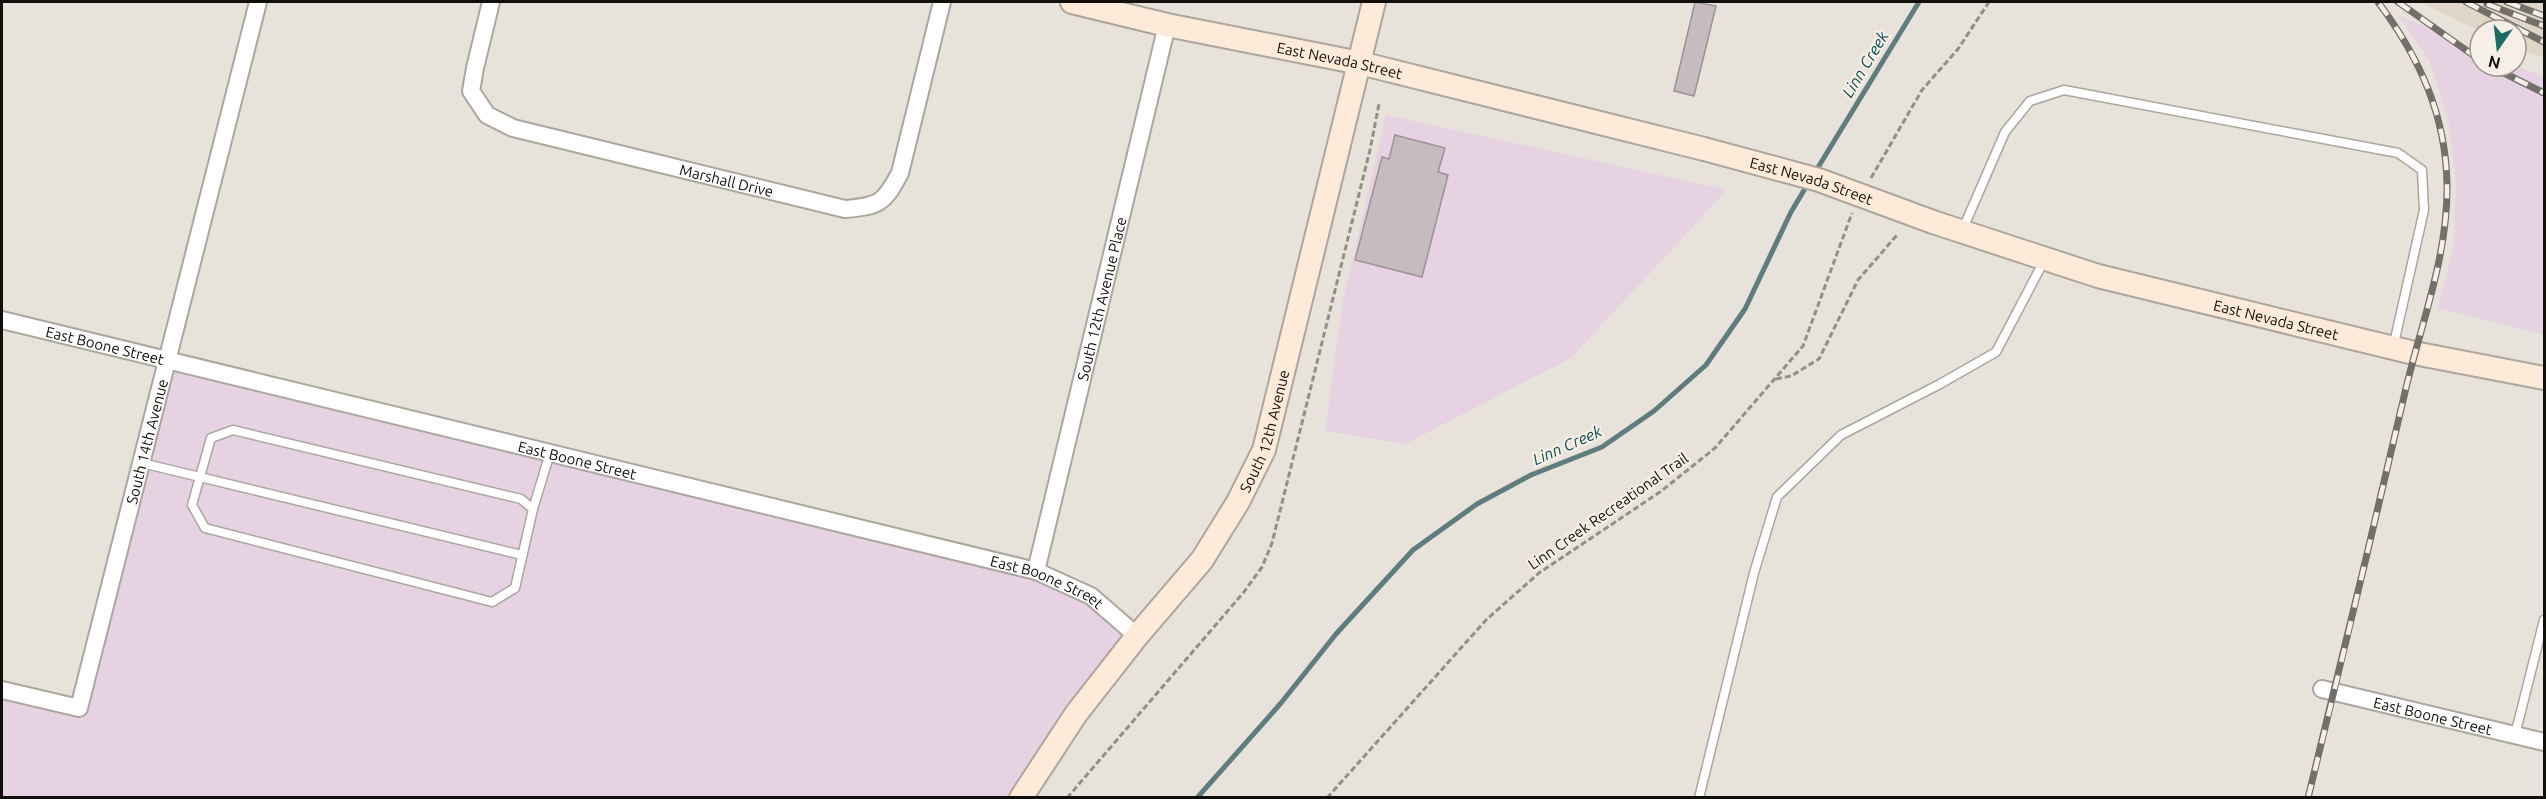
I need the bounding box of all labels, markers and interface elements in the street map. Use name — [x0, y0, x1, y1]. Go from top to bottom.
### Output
north arrow — [2468, 18, 2528, 78]
water label: Linn Creek — [1838, 27, 1892, 100]
street label: East Nevada Street — [1276, 38, 1404, 82]
text: N — [2486, 52, 2502, 73]
street label: East Nevada Street — [1748, 153, 1875, 208]
street label: Marshall Drive — [678, 160, 775, 200]
street label: South 12th Avenue Place — [1073, 215, 1129, 382]
street label: East Nevada Street — [2212, 296, 2340, 343]
street label: East Boone Street — [44, 322, 166, 368]
street label: South 12th Avenue — [1236, 368, 1292, 495]
street label: South 14th Avenue — [123, 377, 171, 506]
water label: Linn Creek — [1530, 421, 1605, 468]
street label: East Boone Street — [516, 437, 638, 482]
street label: Linn Creek Recreational Trail — [1525, 449, 1691, 573]
street label: East Boone Street — [989, 552, 1107, 612]
street label: East Boone Street — [2372, 693, 2494, 738]

